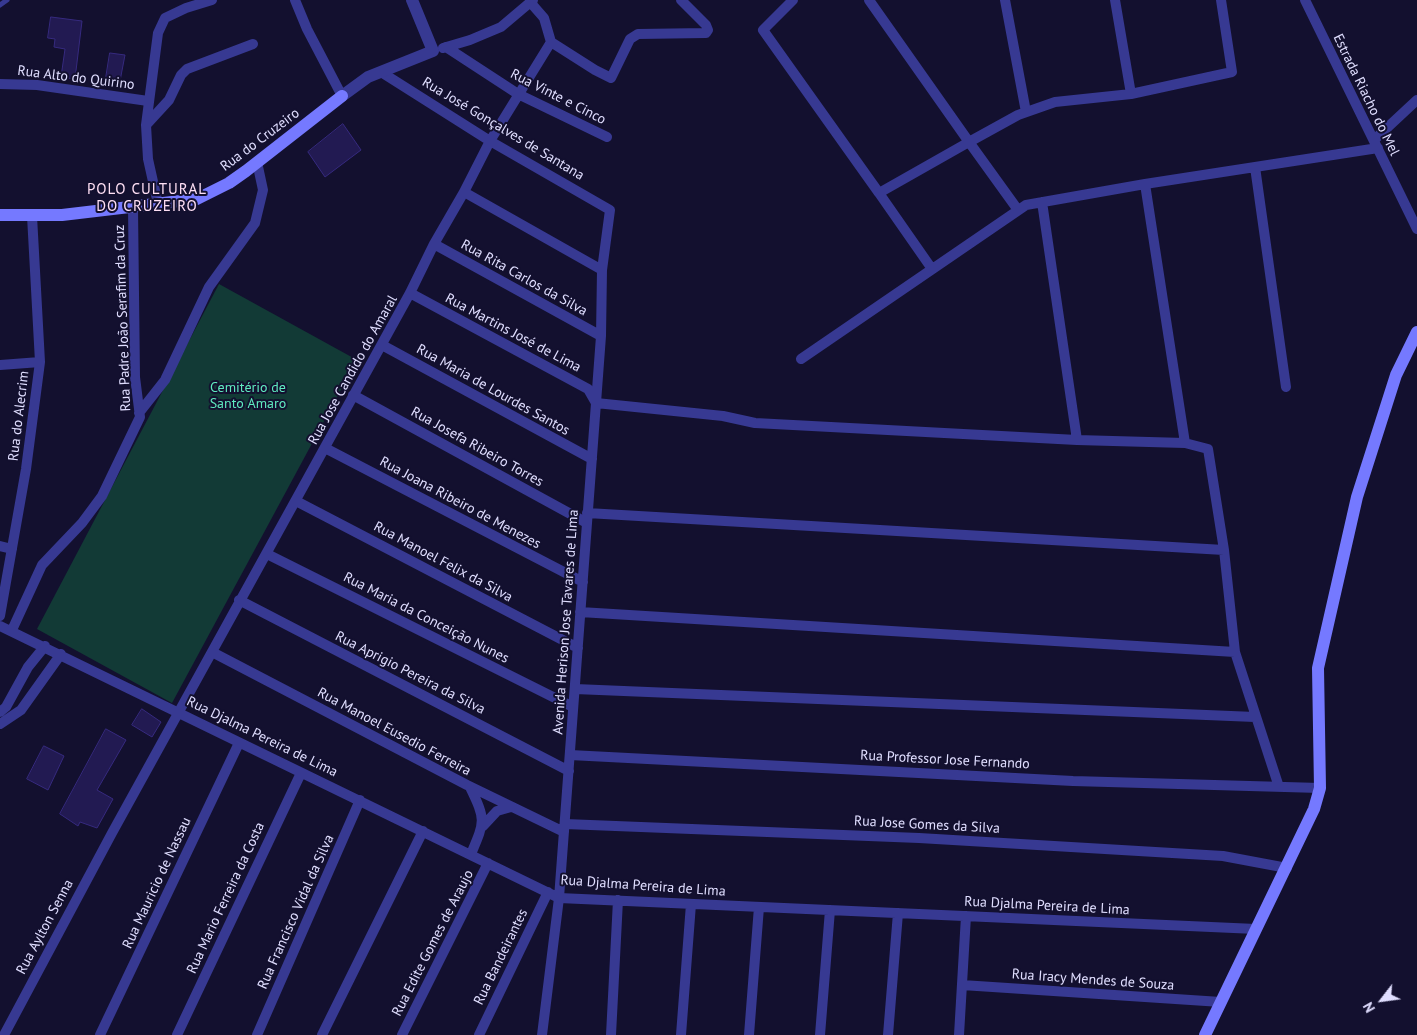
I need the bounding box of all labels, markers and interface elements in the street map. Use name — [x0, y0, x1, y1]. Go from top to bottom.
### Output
street label: Estrada Riacho do Mel — [1329, 31, 1403, 159]
street label: Rua Alto do Quirino — [16, 62, 136, 94]
street label: Rua Vinte e Cinco — [507, 66, 609, 128]
street label: Rua José Gonçalves de Santana — [419, 74, 587, 184]
street label: Rua do Cruzeiro — [217, 105, 303, 175]
district label: POLO CULTURAL DO CRUZEIRO — [85, 181, 209, 216]
street label: Rua Padre João Serafim da Cruz — [111, 224, 135, 412]
street label: Rua Rita Carlos da Silva — [458, 236, 590, 320]
street label: Rua Martins José de Lima — [442, 290, 584, 376]
street label: Rua Jose Candido do Amaral — [305, 292, 401, 448]
street label: Rua Maria de Lourdes Santos — [413, 341, 573, 439]
street label: Rua do Alecrim — [5, 370, 33, 462]
park label: Cemitério de Santo Amaro — [210, 380, 286, 412]
street label: Rua Josefa Ribeiro Torres — [408, 404, 546, 490]
street label: Rua Joana Ribeiro de Menezes — [377, 453, 543, 553]
street label: Avenida Herison Jose Tavares de Lima — [550, 509, 582, 735]
street label: Rua Manoel Felix da Silva — [371, 518, 515, 606]
street label: Rua Maria da Conceição Nunes — [340, 569, 512, 667]
street label: Rua Aprigio Pereira da Silva — [332, 628, 488, 718]
street label: Rua Manoel Eusedio Ferreira — [314, 684, 474, 780]
street label: Rua Djalma Pereira de Lima — [184, 693, 340, 781]
street label: Rua Professor Jose Fernando — [860, 747, 1030, 773]
street label: Rua Jose Gomes da Silva — [854, 813, 1000, 837]
street label: Rua Mauricio de Nassau — [119, 815, 195, 951]
street label: Rua Mario Ferreira da Costa — [183, 820, 269, 976]
street label: Rua Francisco Vidal da Silva — [254, 832, 338, 992]
street label: Rua Edite Gomes de Araujo — [389, 867, 477, 1019]
street label: Rua Djalma Pereira de Lima — [560, 872, 726, 900]
street label: Rua Aylton Senna — [13, 877, 77, 977]
street label: Rua Djalma Pereira de Lima — [964, 893, 1130, 919]
street label: Rua Bandeirantes — [471, 906, 531, 1008]
street label: Rua Iracy Mendes de Souza — [1011, 966, 1175, 994]
north arrow — [1357, 975, 1407, 1025]
text: N — [1359, 999, 1379, 1016]

